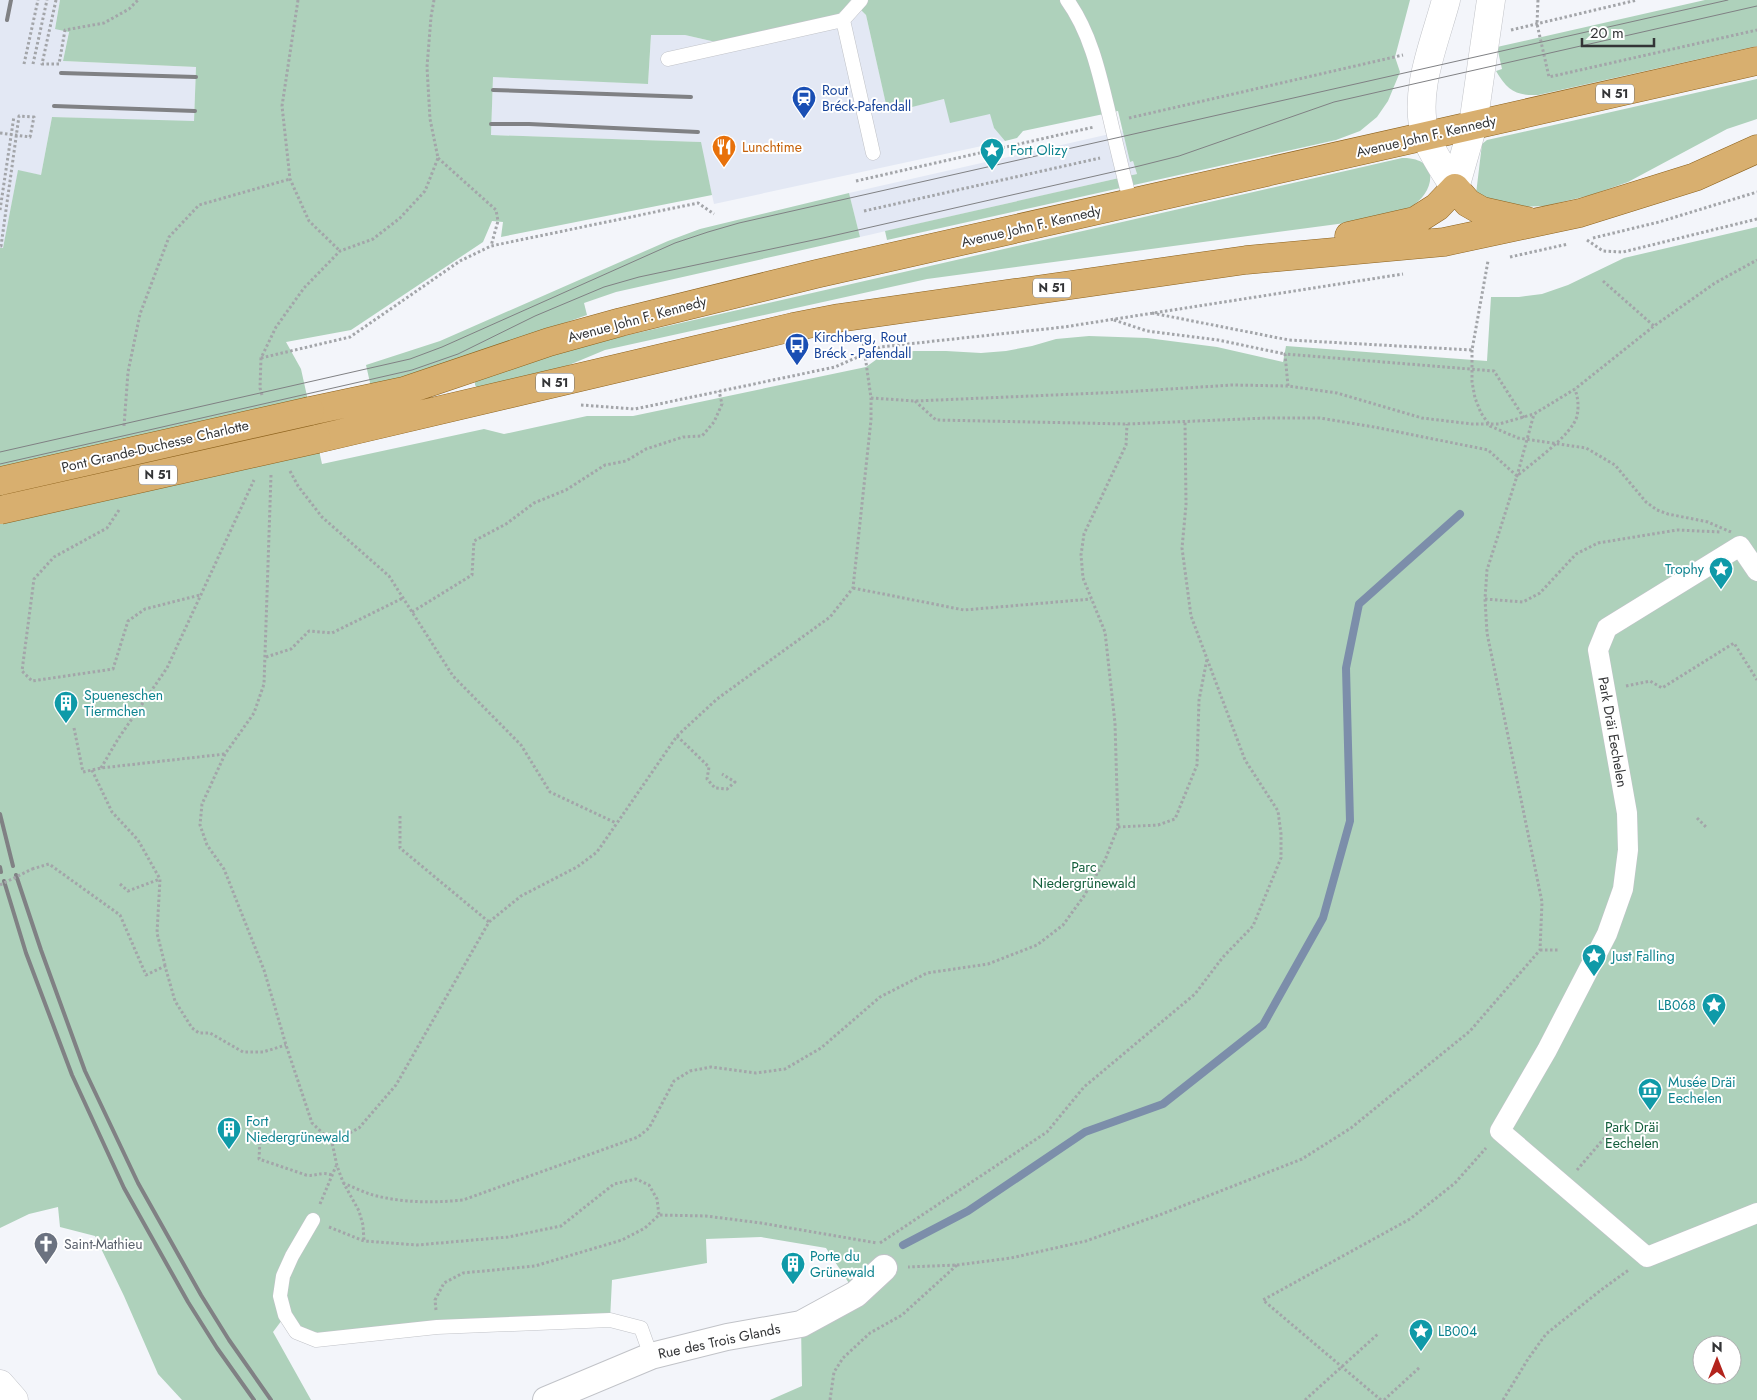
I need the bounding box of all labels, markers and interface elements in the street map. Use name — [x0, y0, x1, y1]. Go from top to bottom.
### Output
scale bar — [1582, 15, 1654, 47]
text: 20 m — [1590, 22, 1624, 44]
place label: Rout Bréck-Pafendall — [822, 80, 911, 116]
station icon: Rout Bréck-Pafendall — [791, 85, 817, 119]
road number: N 51 — [1596, 85, 1634, 104]
street label: Avenue John F. Kennedy — [1354, 110, 1499, 162]
restaurant icon: Lunchtime — [711, 134, 737, 168]
place label: Lunchtime — [742, 137, 802, 157]
place icon: Fort Olizy — [979, 137, 1005, 171]
place label: Fort Olizy — [1010, 140, 1068, 160]
street label: Avenue John F. Kennedy — [959, 200, 1104, 252]
road number: N 51 — [1033, 278, 1071, 298]
street label: Avenue John F. Kennedy — [565, 291, 709, 347]
place label: Kirchberg, Rout Bréck - Pafendall — [814, 327, 912, 363]
bus stop icon: Kirchberg, Rout Bréck - Pafendall — [784, 332, 810, 366]
road number: N 51 — [536, 373, 574, 392]
street label: Pont Grande-Duchesse Charlotte — [59, 415, 251, 477]
road number: N 51 — [139, 466, 177, 484]
place icon: Trophy — [1708, 556, 1734, 590]
place label: Trophy — [1665, 559, 1705, 579]
street label: Park Dräi Eechelen — [1593, 675, 1633, 789]
place label: Spueneschen Tiermchen — [84, 685, 163, 721]
building icon: Spueneschen Tiermchen — [53, 690, 79, 724]
park label: Parc Niedergrünewald — [1032, 857, 1136, 893]
place icon: Just Falling — [1581, 943, 1607, 977]
place label: Just Falling — [1610, 946, 1675, 966]
place icon: LB068 — [1701, 992, 1727, 1026]
place label: LB068 — [1658, 995, 1696, 1015]
place label: Musée Dräi Eechelen — [1668, 1072, 1736, 1108]
museum icon: Musée Dräi Eechelen — [1637, 1077, 1663, 1111]
place label: Fort Niedergrünewald — [246, 1111, 349, 1147]
building icon: Fort Niedergrünewald — [216, 1116, 242, 1150]
park label: Park Dräi Eechelen — [1605, 1117, 1659, 1153]
church icon: Saint-Mathieu — [33, 1231, 59, 1265]
place label: Saint-Mathieu — [64, 1234, 143, 1254]
place label: Porte du Grünewald — [810, 1246, 875, 1282]
building icon: Porte du Grünewald — [780, 1251, 806, 1285]
street label: Rue des Trois Glands — [656, 1318, 782, 1364]
place icon: LB004 — [1408, 1318, 1434, 1352]
place label: LB004 — [1438, 1321, 1477, 1341]
north arrow — [1692, 1335, 1742, 1385]
text: N — [1711, 1337, 1723, 1357]

